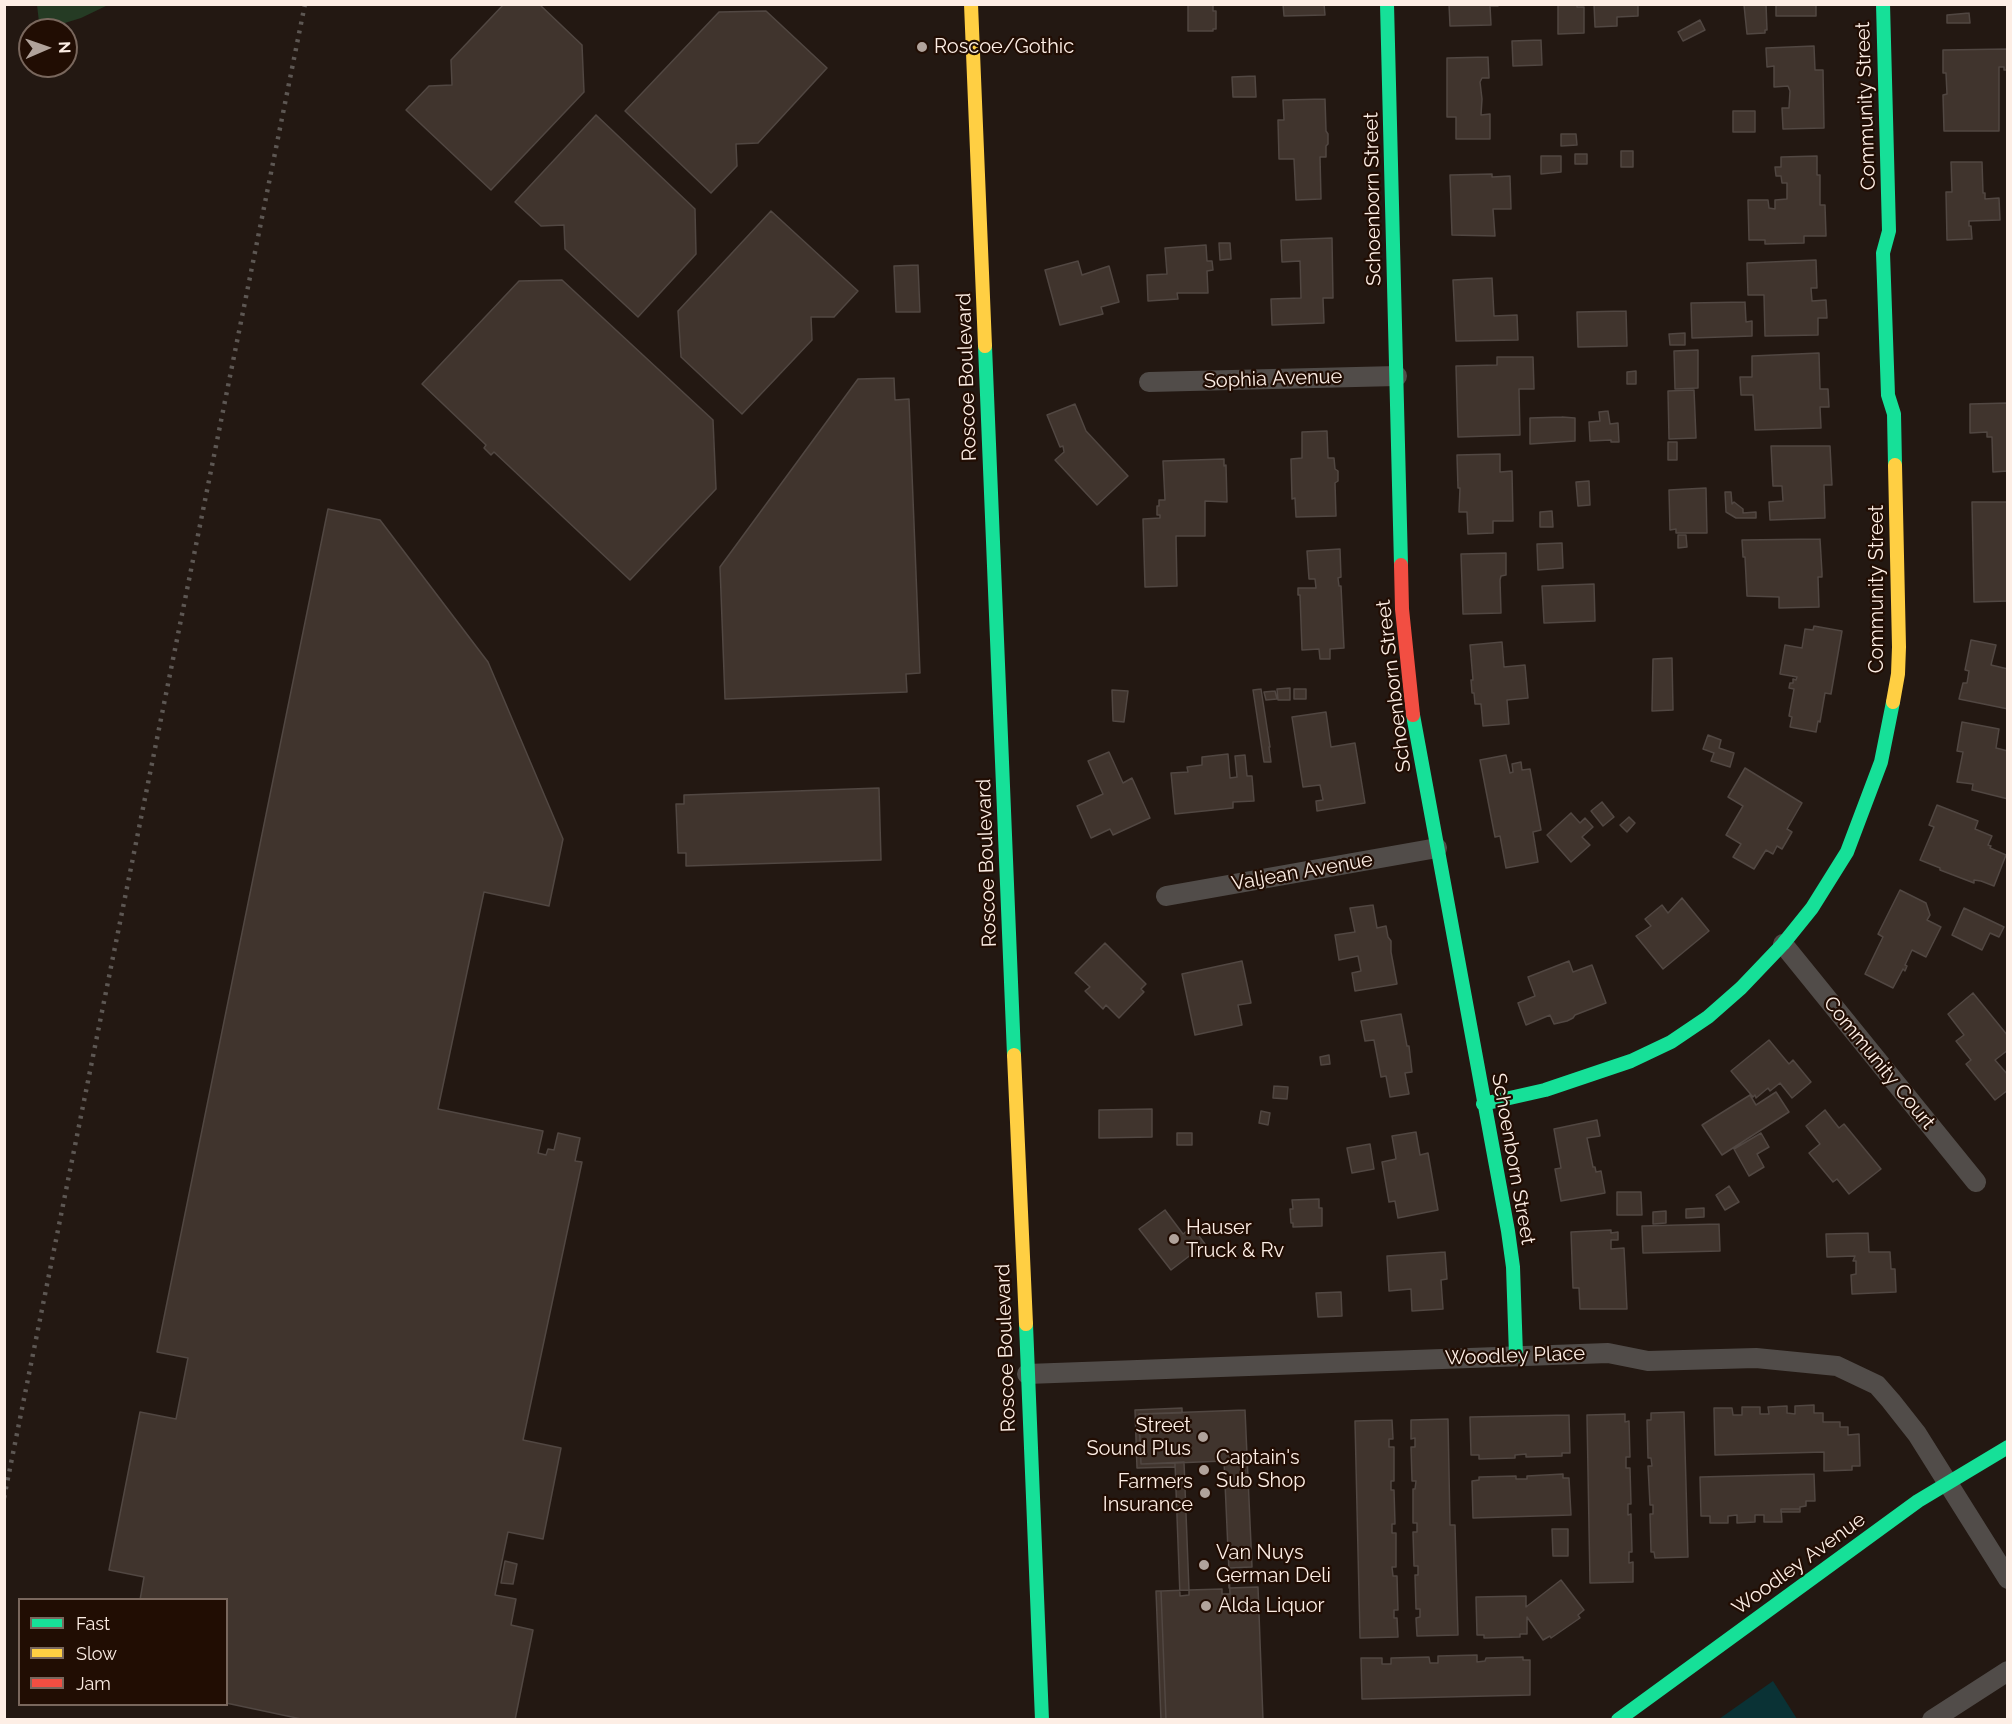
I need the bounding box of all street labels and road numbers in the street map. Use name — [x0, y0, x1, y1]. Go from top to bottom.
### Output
street label: Community Street — [1851, 21, 1881, 191]
street label: Schoenborn Street — [1359, 112, 1387, 286]
street label: Roscoe Boulevard — [952, 292, 982, 462]
street label: Sophia Avenue — [1203, 365, 1343, 393]
street label: Community Street — [1865, 505, 1889, 673]
street label: Schoenborn Street — [1372, 598, 1416, 774]
street label: Roscoe Boulevard — [972, 778, 1002, 948]
street label: Valjean Avenue — [1230, 848, 1374, 896]
street label: Community Court — [1818, 992, 1940, 1134]
street label: Schoenborn Street — [1486, 1071, 1540, 1247]
street label: Roscoe Boulevard — [991, 1263, 1021, 1433]
street label: Woodley Place — [1445, 1342, 1585, 1370]
street label: Woodley Avenue — [1728, 1508, 1870, 1620]

